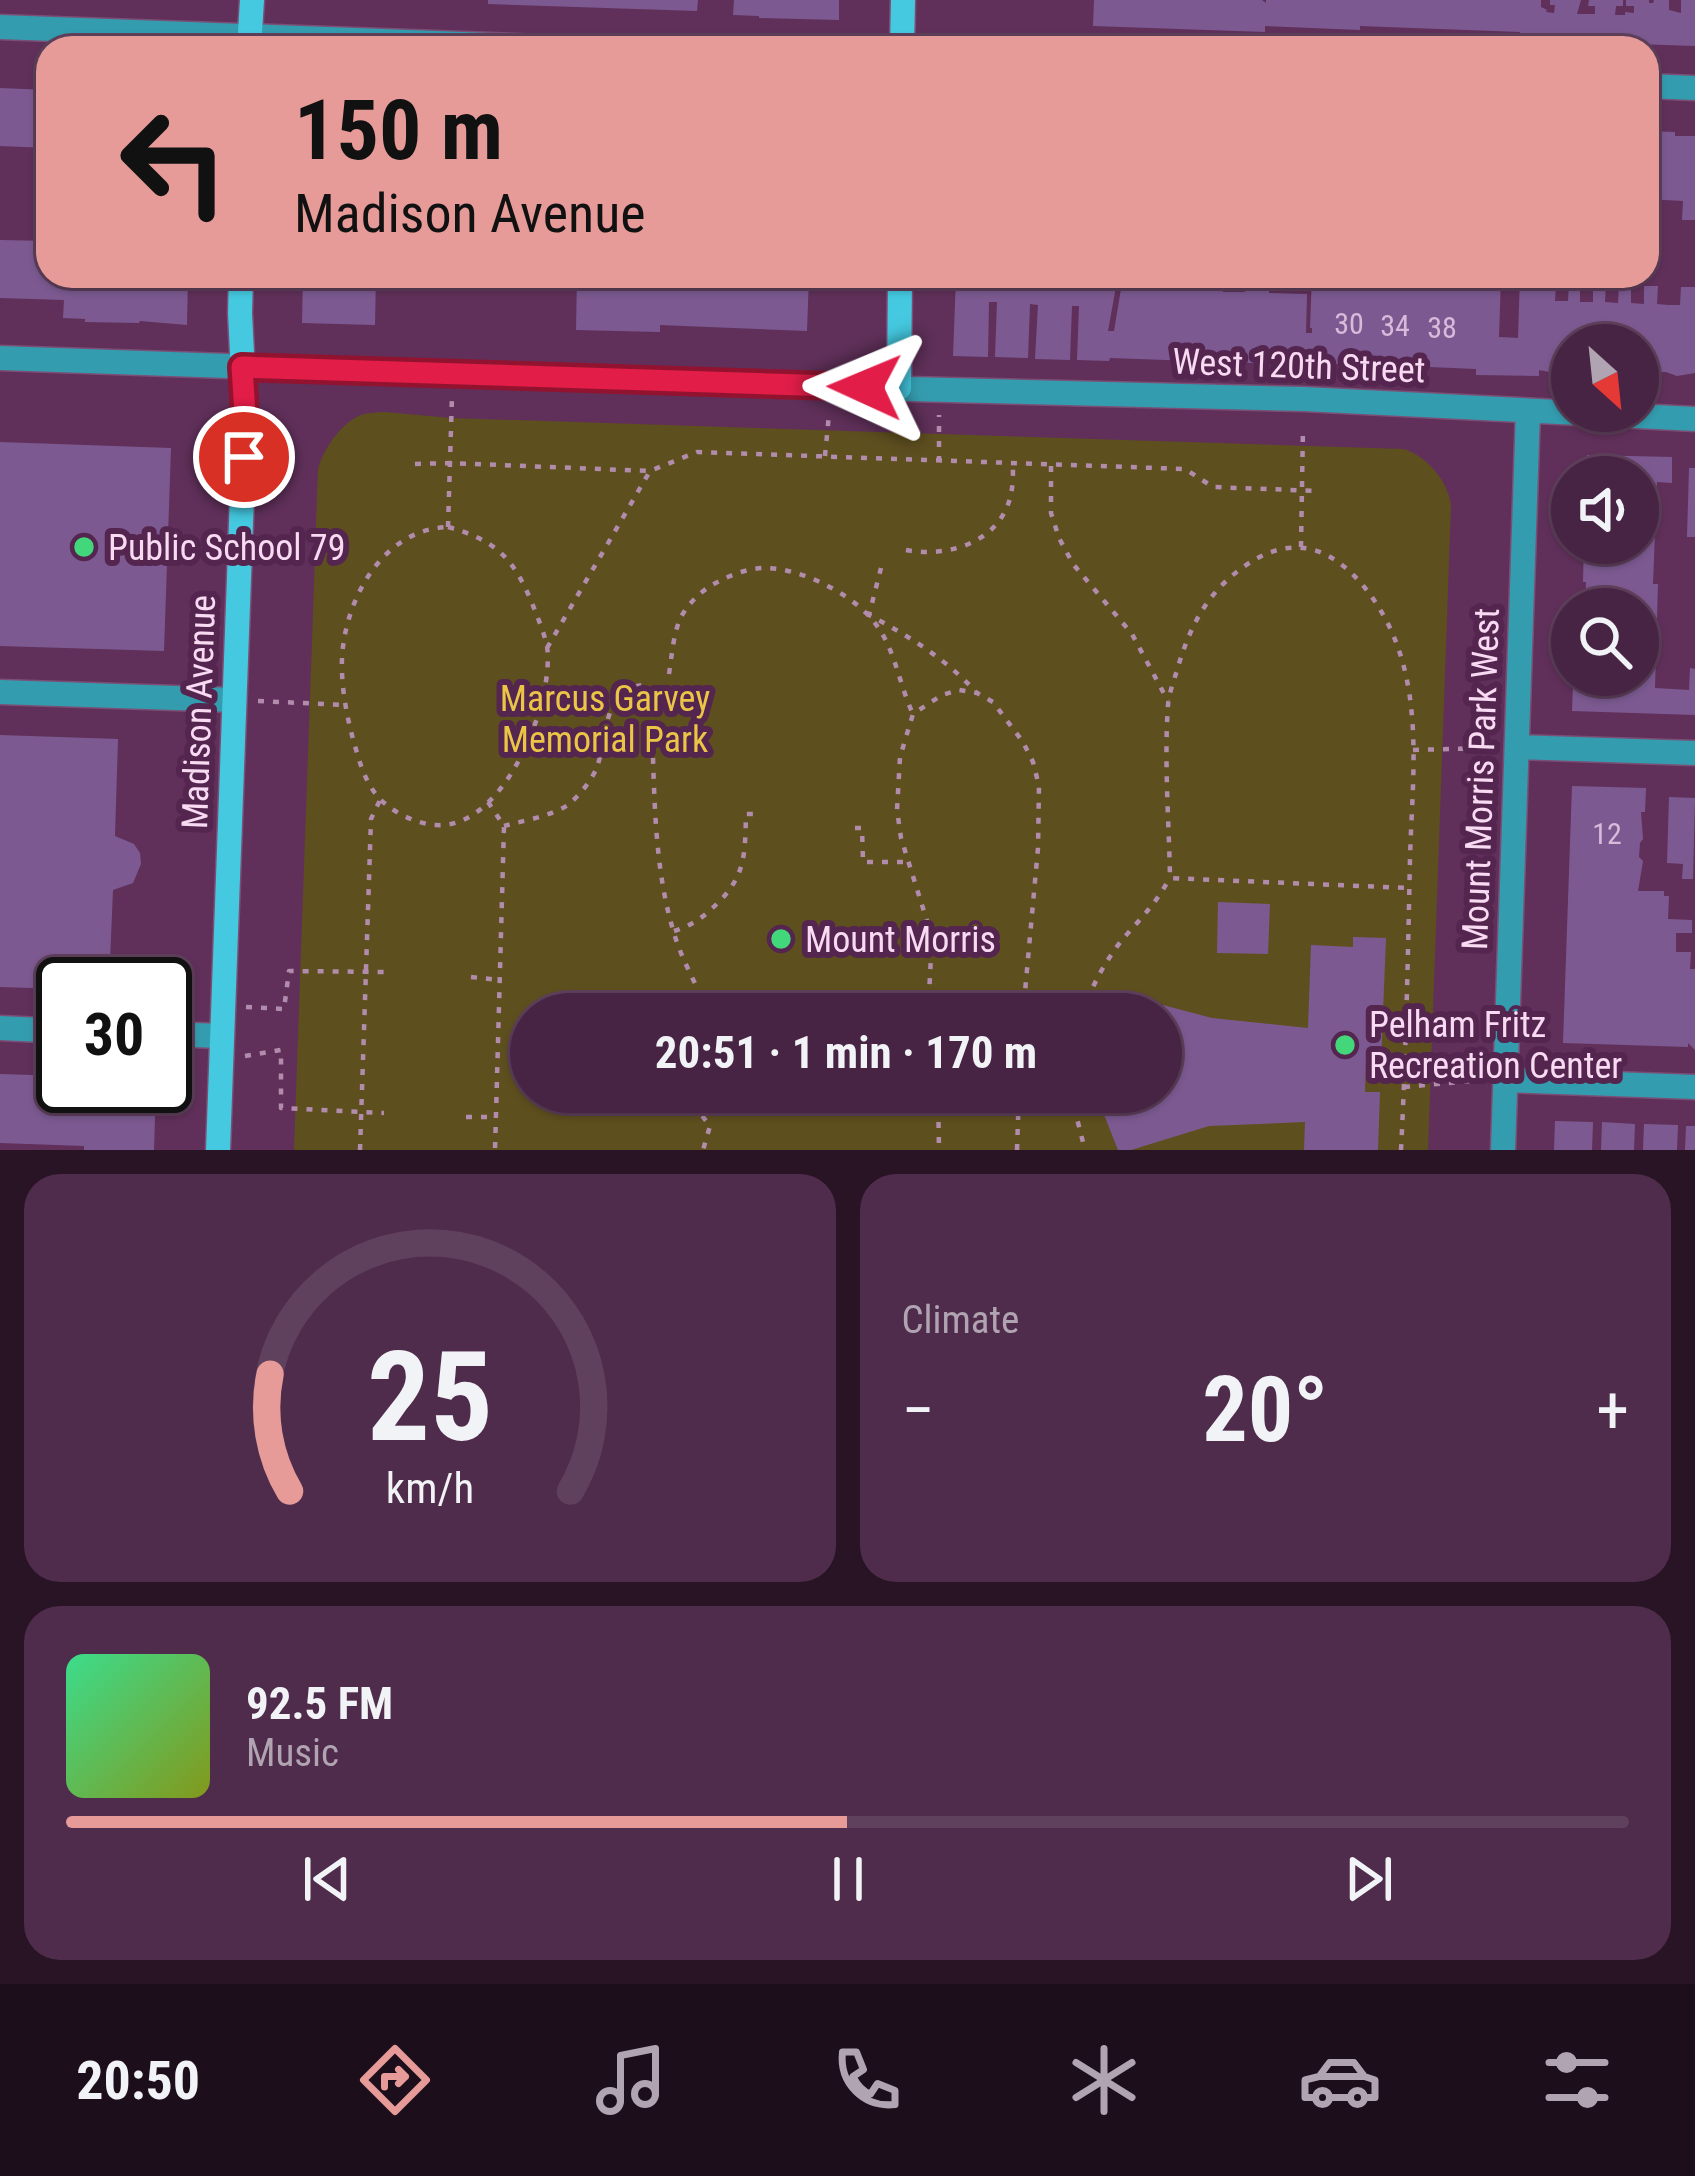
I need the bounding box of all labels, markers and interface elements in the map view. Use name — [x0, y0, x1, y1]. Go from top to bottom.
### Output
text: 150 m — [294, 81, 503, 180]
icon: left — [96, 84, 252, 240]
text: Madison Avenue — [294, 182, 646, 245]
house number: 30 — [1334, 306, 1364, 341]
house number: 34 — [1380, 308, 1410, 343]
house number: 38 — [1427, 310, 1457, 345]
position arrow — [802, 324, 928, 450]
north arrow — [1551, 324, 1659, 432]
map controls — [1551, 324, 1659, 696]
street label: West 120th Street — [1172, 341, 1426, 391]
pin — [193, 406, 295, 508]
icon: arrive — [211, 424, 277, 490]
button: sound — [1551, 456, 1659, 564]
place label: Public School 79 — [108, 527, 345, 569]
marker: Public School 79 — [71, 534, 97, 560]
button: search — [1551, 588, 1659, 696]
street label: Madison Avenue — [174, 594, 224, 830]
street label: Mount Morris Park West — [1454, 607, 1508, 951]
park label: Marcus Garvey Memorial Park — [500, 678, 710, 761]
house number: 12 — [1592, 816, 1622, 851]
place label: Mount Morris — [805, 919, 996, 961]
marker: Mount Morris — [768, 926, 794, 952]
speed limit sign: 30 — [36, 957, 192, 1113]
place label: Pelham Fritz Recreation Center — [1369, 1004, 1622, 1087]
text: 20:51 · 1 min · 170 m — [655, 1026, 1037, 1079]
marker: Pelham Fritz Recreation Center — [1332, 1032, 1358, 1058]
text: Climate — [902, 1297, 1019, 1343]
text: 25 — [367, 1324, 493, 1470]
text: 20° — [1202, 1358, 1328, 1463]
text: − — [902, 1372, 935, 1449]
text: + — [1596, 1372, 1629, 1449]
text: km/h — [386, 1463, 474, 1513]
text: 92.5 FM — [246, 1677, 393, 1730]
text: Music — [246, 1730, 339, 1776]
icon: previous — [294, 1846, 360, 1912]
icon: pause — [815, 1846, 881, 1912]
icon: next — [1336, 1846, 1402, 1912]
icon: directions — [353, 2038, 437, 2122]
icon: music — [589, 2038, 673, 2122]
icon: phone — [825, 2038, 909, 2122]
icon: climate — [1062, 2038, 1146, 2122]
icon: car — [1298, 2038, 1382, 2122]
icon: filters — [1535, 2038, 1619, 2122]
text: 20:50 — [76, 2049, 200, 2112]

